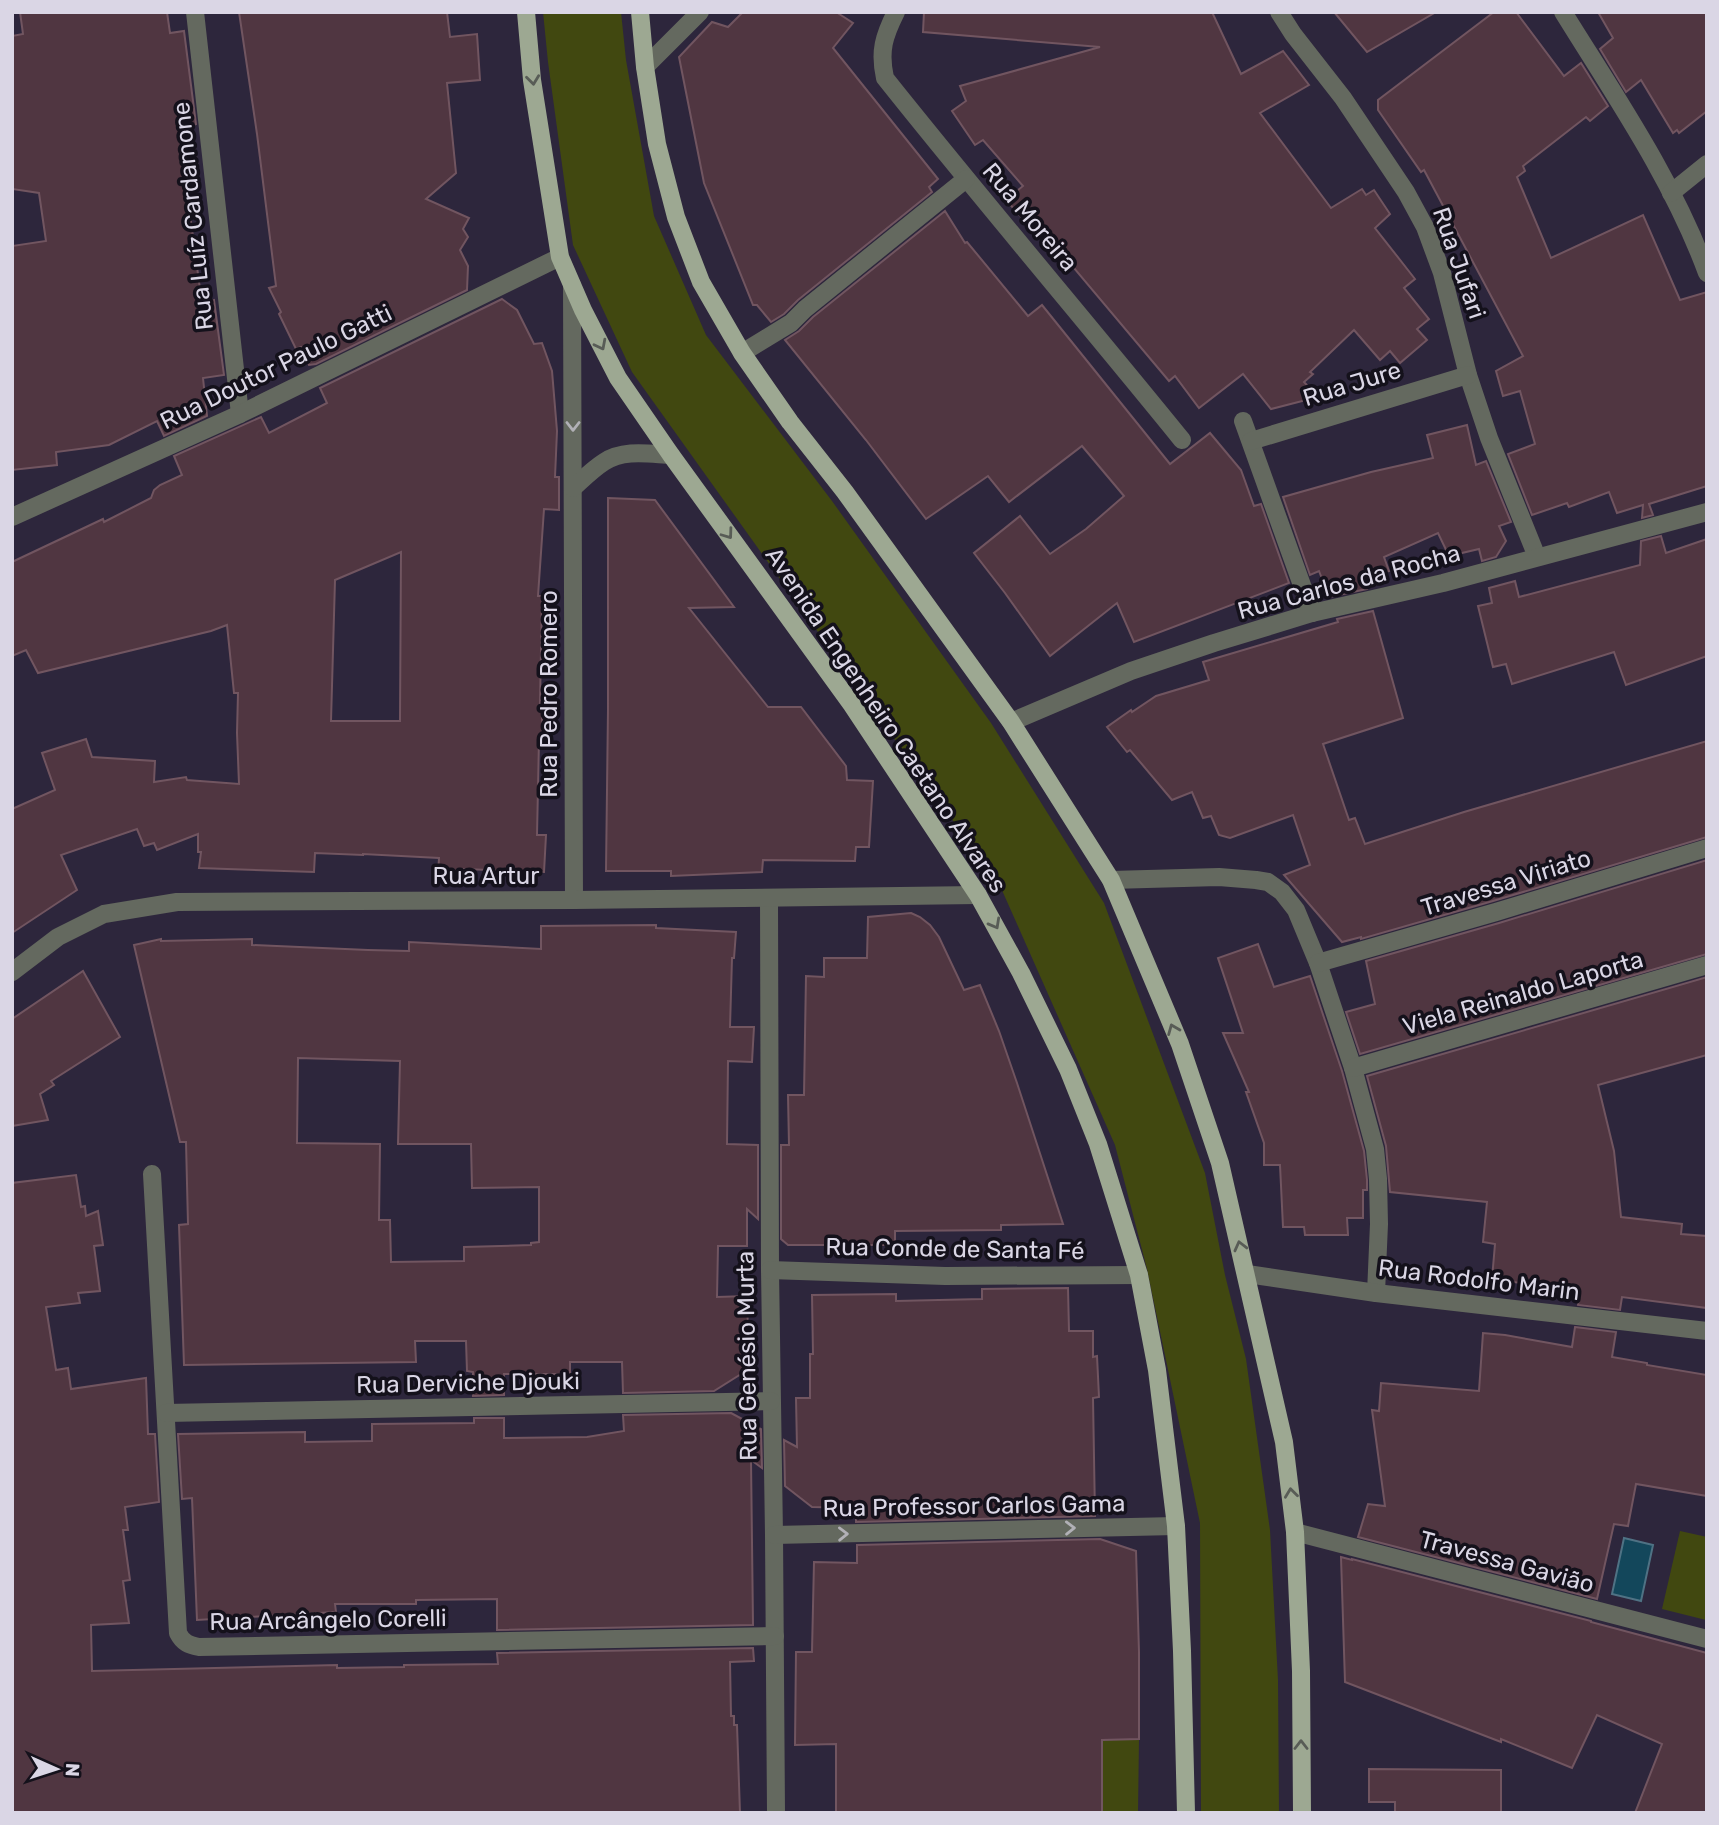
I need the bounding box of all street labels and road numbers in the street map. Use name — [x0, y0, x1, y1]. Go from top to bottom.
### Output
street label: Rua Luíz Cardamone — [167, 100, 219, 332]
street label: Rua Moreira — [977, 157, 1083, 277]
street label: Rua Jufari — [1427, 204, 1491, 322]
street label: Rua Doutor Paulo Gatti — [156, 299, 396, 435]
street label: Rua Jure — [1300, 356, 1404, 412]
street label: Rua Carlos da Rocha — [1235, 539, 1463, 625]
street label: Avenida Engenheiro Caetano Alvares — [760, 542, 1012, 898]
street label: Rua Pedro Romero — [535, 590, 563, 798]
street label: Travessa Viriato — [1418, 844, 1594, 922]
street label: Rua Artur — [433, 862, 539, 890]
street label: Viela Reinaldo Laporta — [1400, 945, 1646, 1041]
street label: Rua Conde de Santa Fé — [825, 1233, 1085, 1265]
street label: Rua Genésio Murta — [731, 1251, 763, 1461]
street label: Rua Rodolfo Marin — [1377, 1254, 1581, 1306]
street label: Rua Derviche Djouki — [356, 1367, 580, 1399]
street label: Rua Professor Carlos Gama — [822, 1489, 1126, 1523]
street label: Travessa Gavião — [1417, 1525, 1597, 1599]
street label: Rua Arcângelo Corelli — [209, 1604, 447, 1636]

